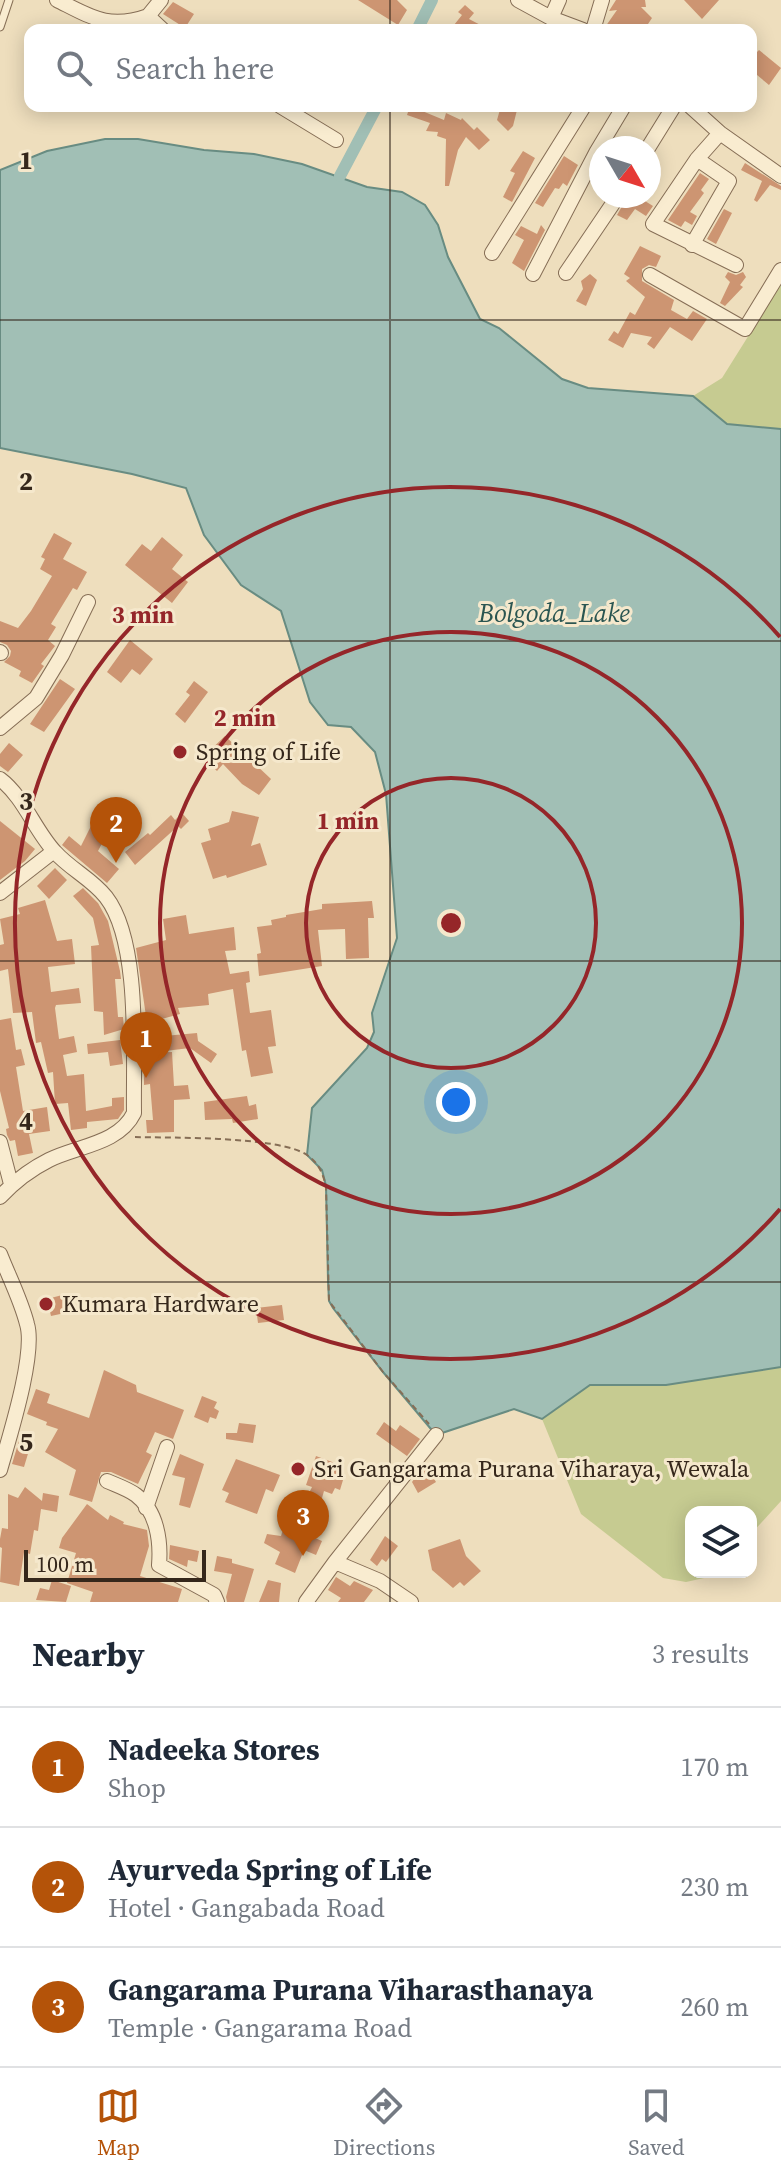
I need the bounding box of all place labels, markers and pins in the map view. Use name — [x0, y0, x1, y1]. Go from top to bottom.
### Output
place label: Spring of Life — [196, 735, 341, 768]
marker: Spring of Life — [171, 743, 189, 761]
pin: 2 — [90, 797, 142, 863]
centre of rings — [437, 909, 465, 937]
pin: 1 — [120, 1012, 172, 1078]
place label: Kumara Hardware — [62, 1287, 259, 1320]
marker: Kumara Hardware — [37, 1295, 55, 1313]
place label: Sri Gangarama Purana Viharaya, Wewala — [314, 1452, 750, 1485]
marker: Sri Gangarama Purana Viharaya, Wewala — [289, 1460, 307, 1478]
pin: 3 — [277, 1490, 329, 1556]

